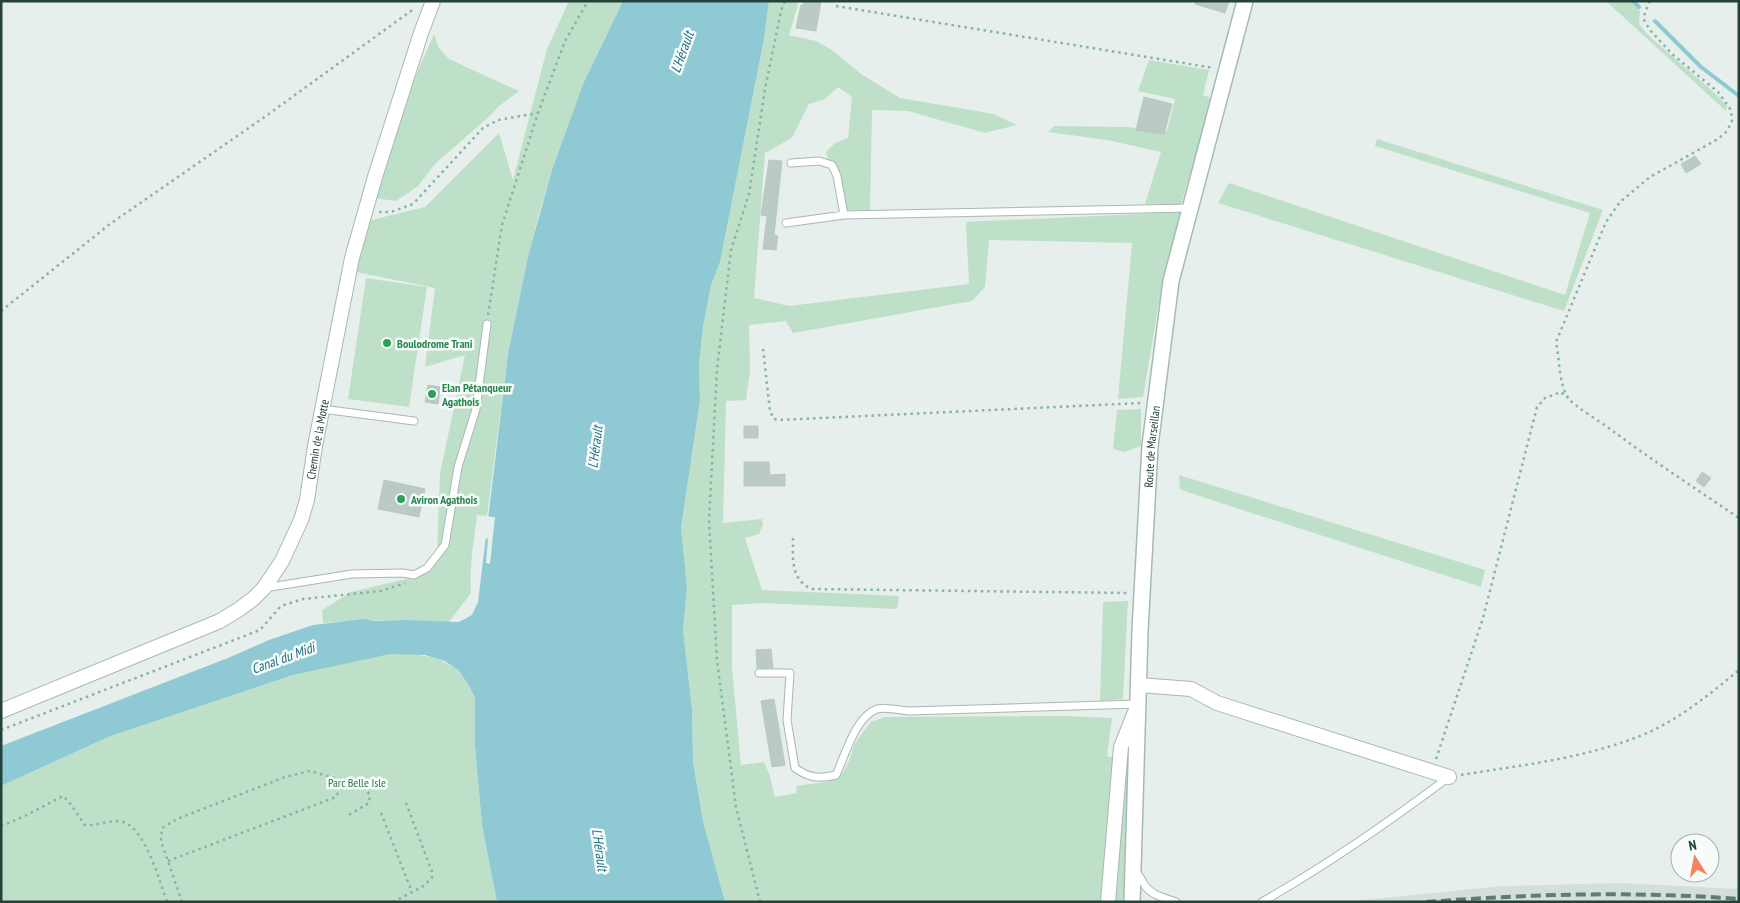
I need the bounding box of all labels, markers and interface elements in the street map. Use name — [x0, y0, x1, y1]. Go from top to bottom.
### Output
water label: L'Hérault — [666, 27, 699, 75]
place label: Boulodrome Trani — [397, 336, 473, 351]
marker: Boulodrome Trani — [381, 337, 393, 349]
place label: Elan Pétanqueur Agathois — [441, 380, 512, 409]
marker: Elan Pétanqueur Agathois — [426, 388, 438, 400]
street label: Chemin de la Motte — [303, 398, 332, 480]
street label: Route de Marseillan — [1140, 405, 1163, 488]
water label: L'Hérault — [583, 423, 607, 469]
place label: Aviron Agathois — [410, 492, 477, 507]
marker: Aviron Agathois — [395, 493, 407, 505]
water label: Canal du Midi — [249, 638, 319, 678]
park label: Parc Belle Isle — [328, 775, 386, 790]
water label: L'Hérault — [588, 828, 612, 875]
north arrow — [1670, 833, 1720, 883]
text: N — [1687, 836, 1698, 855]

